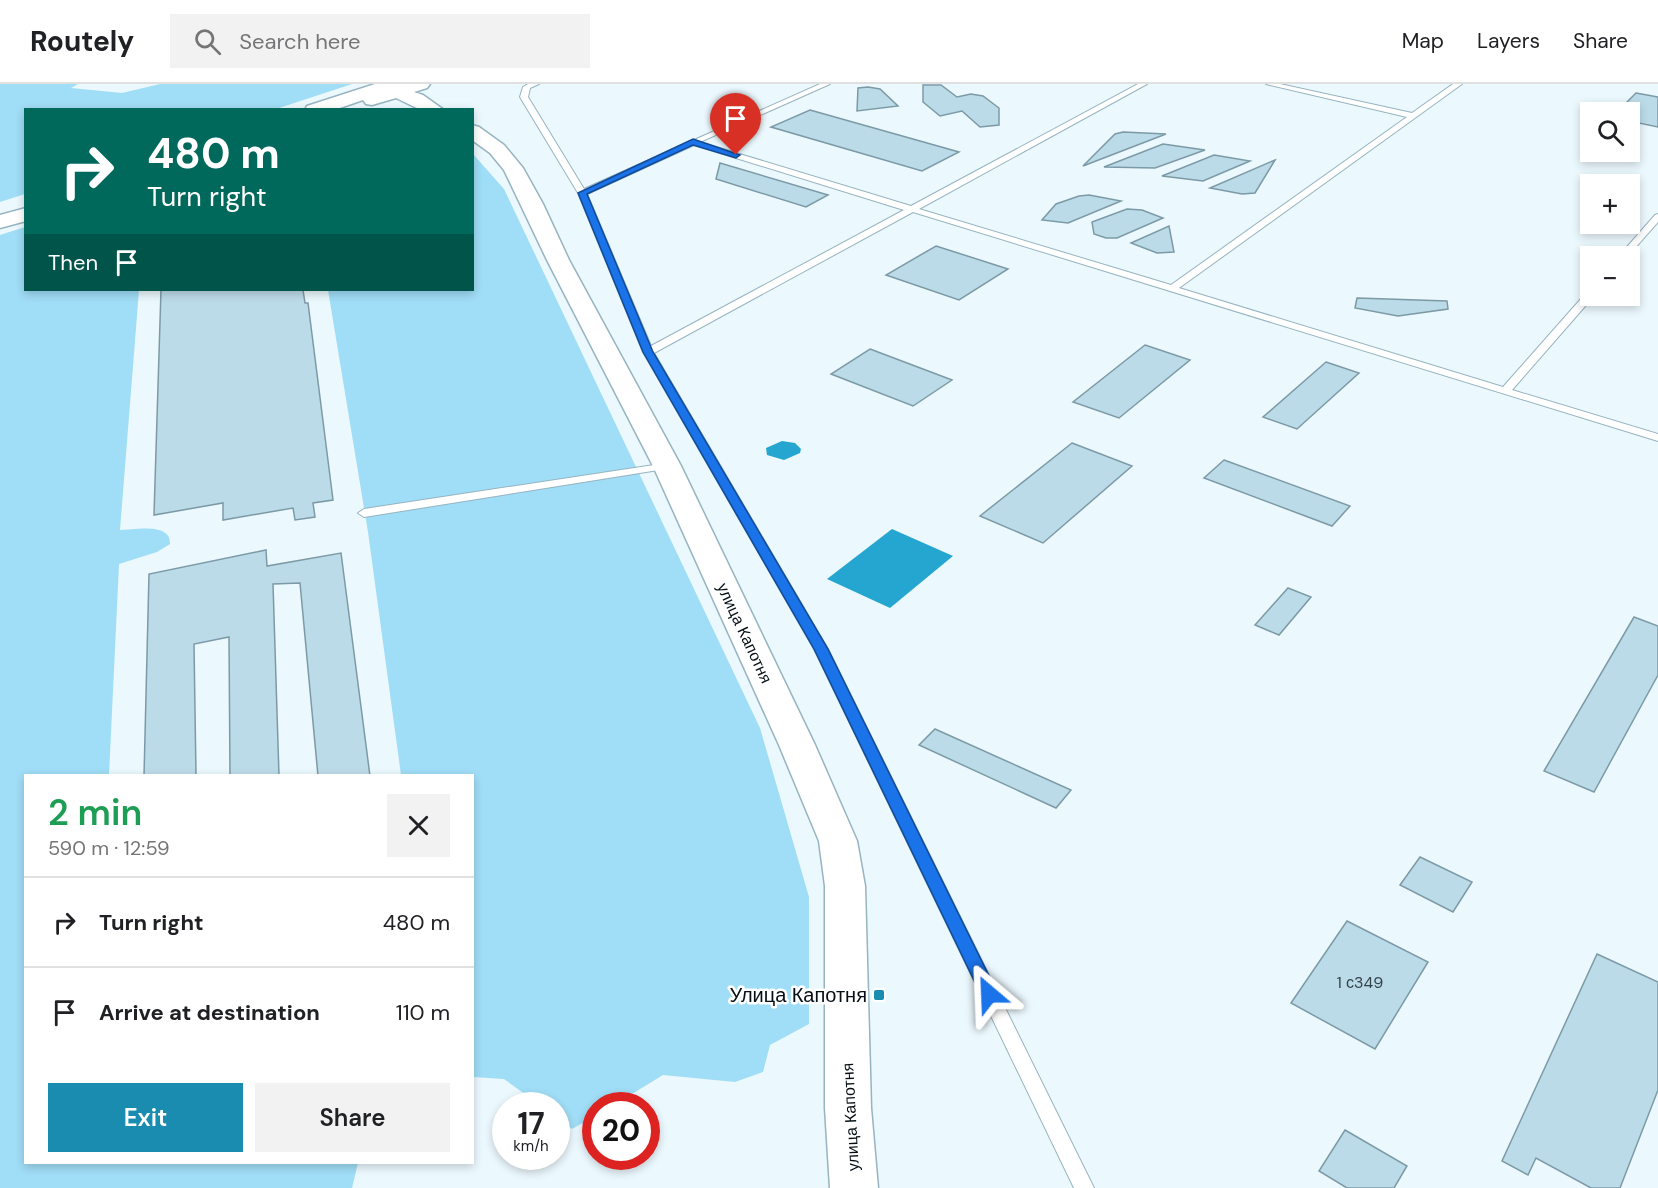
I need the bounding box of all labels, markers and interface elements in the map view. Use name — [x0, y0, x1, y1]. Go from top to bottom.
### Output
search box — [170, 14, 590, 68]
text: Routely — [30, 23, 134, 60]
icon: search — [191, 25, 224, 58]
text: Search here — [239, 27, 361, 56]
text: Map — [1402, 27, 1444, 55]
text: Layers — [1477, 27, 1540, 55]
text: Share — [1573, 27, 1628, 55]
pin — [710, 93, 761, 155]
icon: arrive — [719, 102, 752, 135]
map controls — [1580, 102, 1640, 306]
button: search — [1580, 102, 1640, 162]
text: 480 m — [147, 126, 280, 181]
icon: right — [48, 132, 126, 210]
button: + — [1580, 174, 1640, 234]
text: Turn right — [147, 179, 267, 214]
icon: arrive — [110, 246, 143, 279]
button: − — [1580, 246, 1640, 306]
text: Then — [48, 248, 98, 277]
street label: улица Капотня — [712, 580, 777, 687]
text: 2 min — [48, 789, 142, 836]
button: close — [387, 794, 450, 857]
text: 590 m · 12:59 — [48, 835, 170, 861]
icon: right — [48, 906, 81, 939]
text: Turn right — [99, 908, 204, 937]
text: 480 m — [383, 908, 450, 937]
position arrow — [957, 962, 1021, 1026]
house number: 1 с349 — [1337, 972, 1383, 993]
place label: Улица Капотня — [730, 982, 867, 1008]
marker: Улица Капотня — [872, 988, 886, 1002]
icon: arrive — [48, 996, 81, 1029]
text: Arrive at destination — [99, 998, 320, 1027]
text: 110 m — [396, 998, 450, 1027]
street label: улица Капотня — [837, 1062, 864, 1172]
button: Exit — [48, 1083, 243, 1152]
button: Share — [255, 1083, 450, 1152]
speed limit sign: 20 — [582, 1092, 660, 1170]
text: 17 — [517, 1104, 545, 1143]
text: km/h — [513, 1136, 549, 1156]

